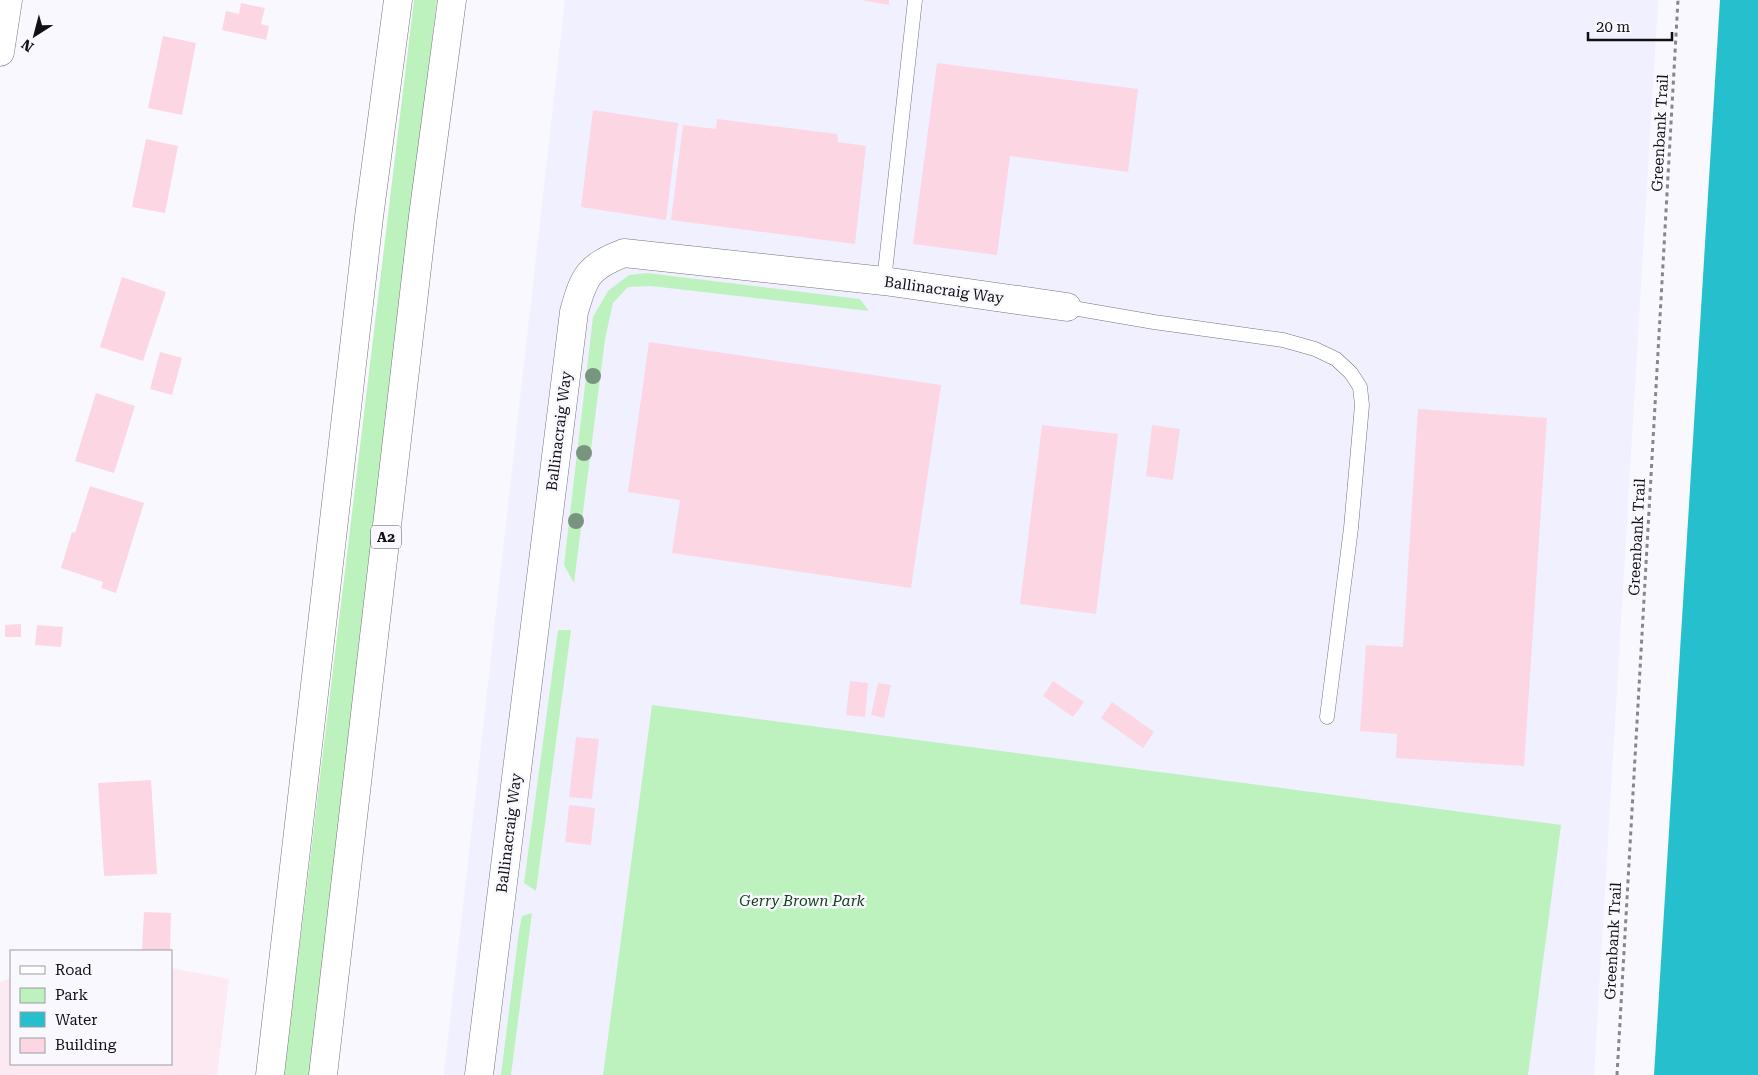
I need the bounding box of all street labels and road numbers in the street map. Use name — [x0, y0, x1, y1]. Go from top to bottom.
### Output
street label: Greenbank Trail — [1648, 73, 1672, 192]
street label: Ballinacraig Way — [883, 273, 1005, 307]
street label: Ballinacraig Way — [543, 370, 575, 492]
street label: Greenbank Trail — [1625, 477, 1649, 596]
road number: A2 — [371, 526, 401, 548]
street label: Ballinacraig Way — [493, 772, 525, 894]
street label: Greenbank Trail — [1601, 881, 1625, 1000]

